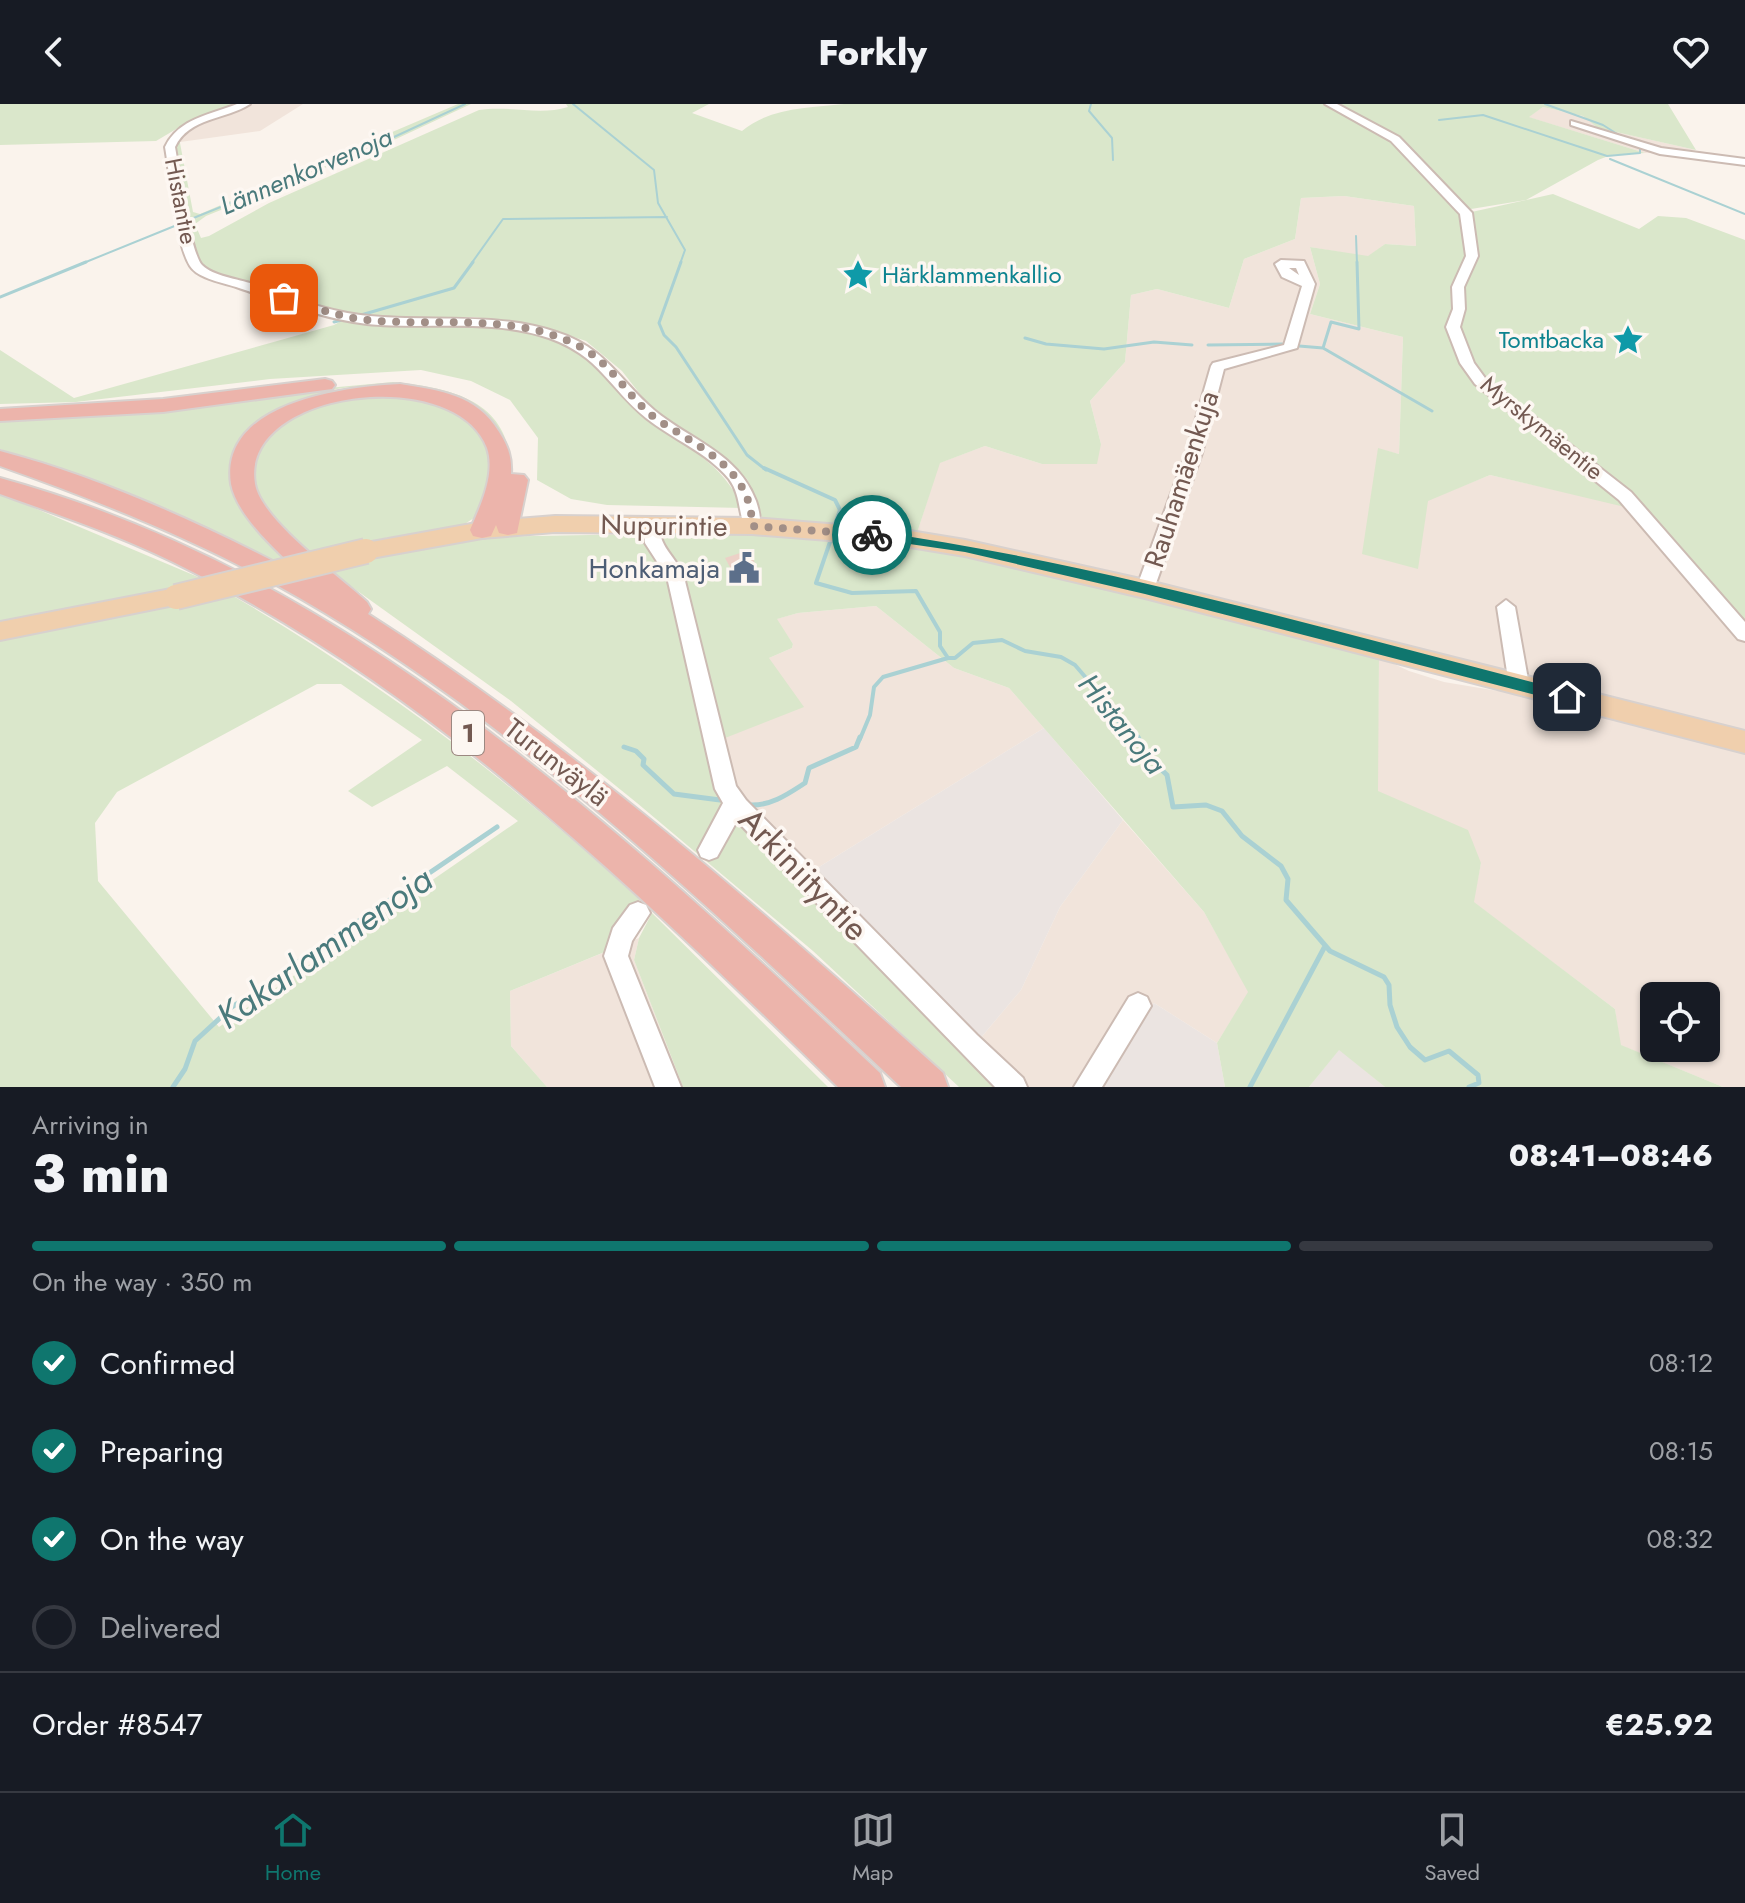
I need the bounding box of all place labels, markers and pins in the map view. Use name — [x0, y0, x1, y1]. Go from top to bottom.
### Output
place label: Härklammenkallio — [882, 257, 1062, 292]
place icon: Härklammenkallio — [841, 258, 875, 292]
pin — [250, 264, 318, 332]
place label: Tomtbacka — [1499, 322, 1604, 357]
place icon: Tomtbacka — [1611, 323, 1645, 357]
place label: Honkamaja — [588, 548, 720, 589]
public building icon: Honkamaja — [727, 551, 761, 585]
pin — [1533, 663, 1601, 731]

